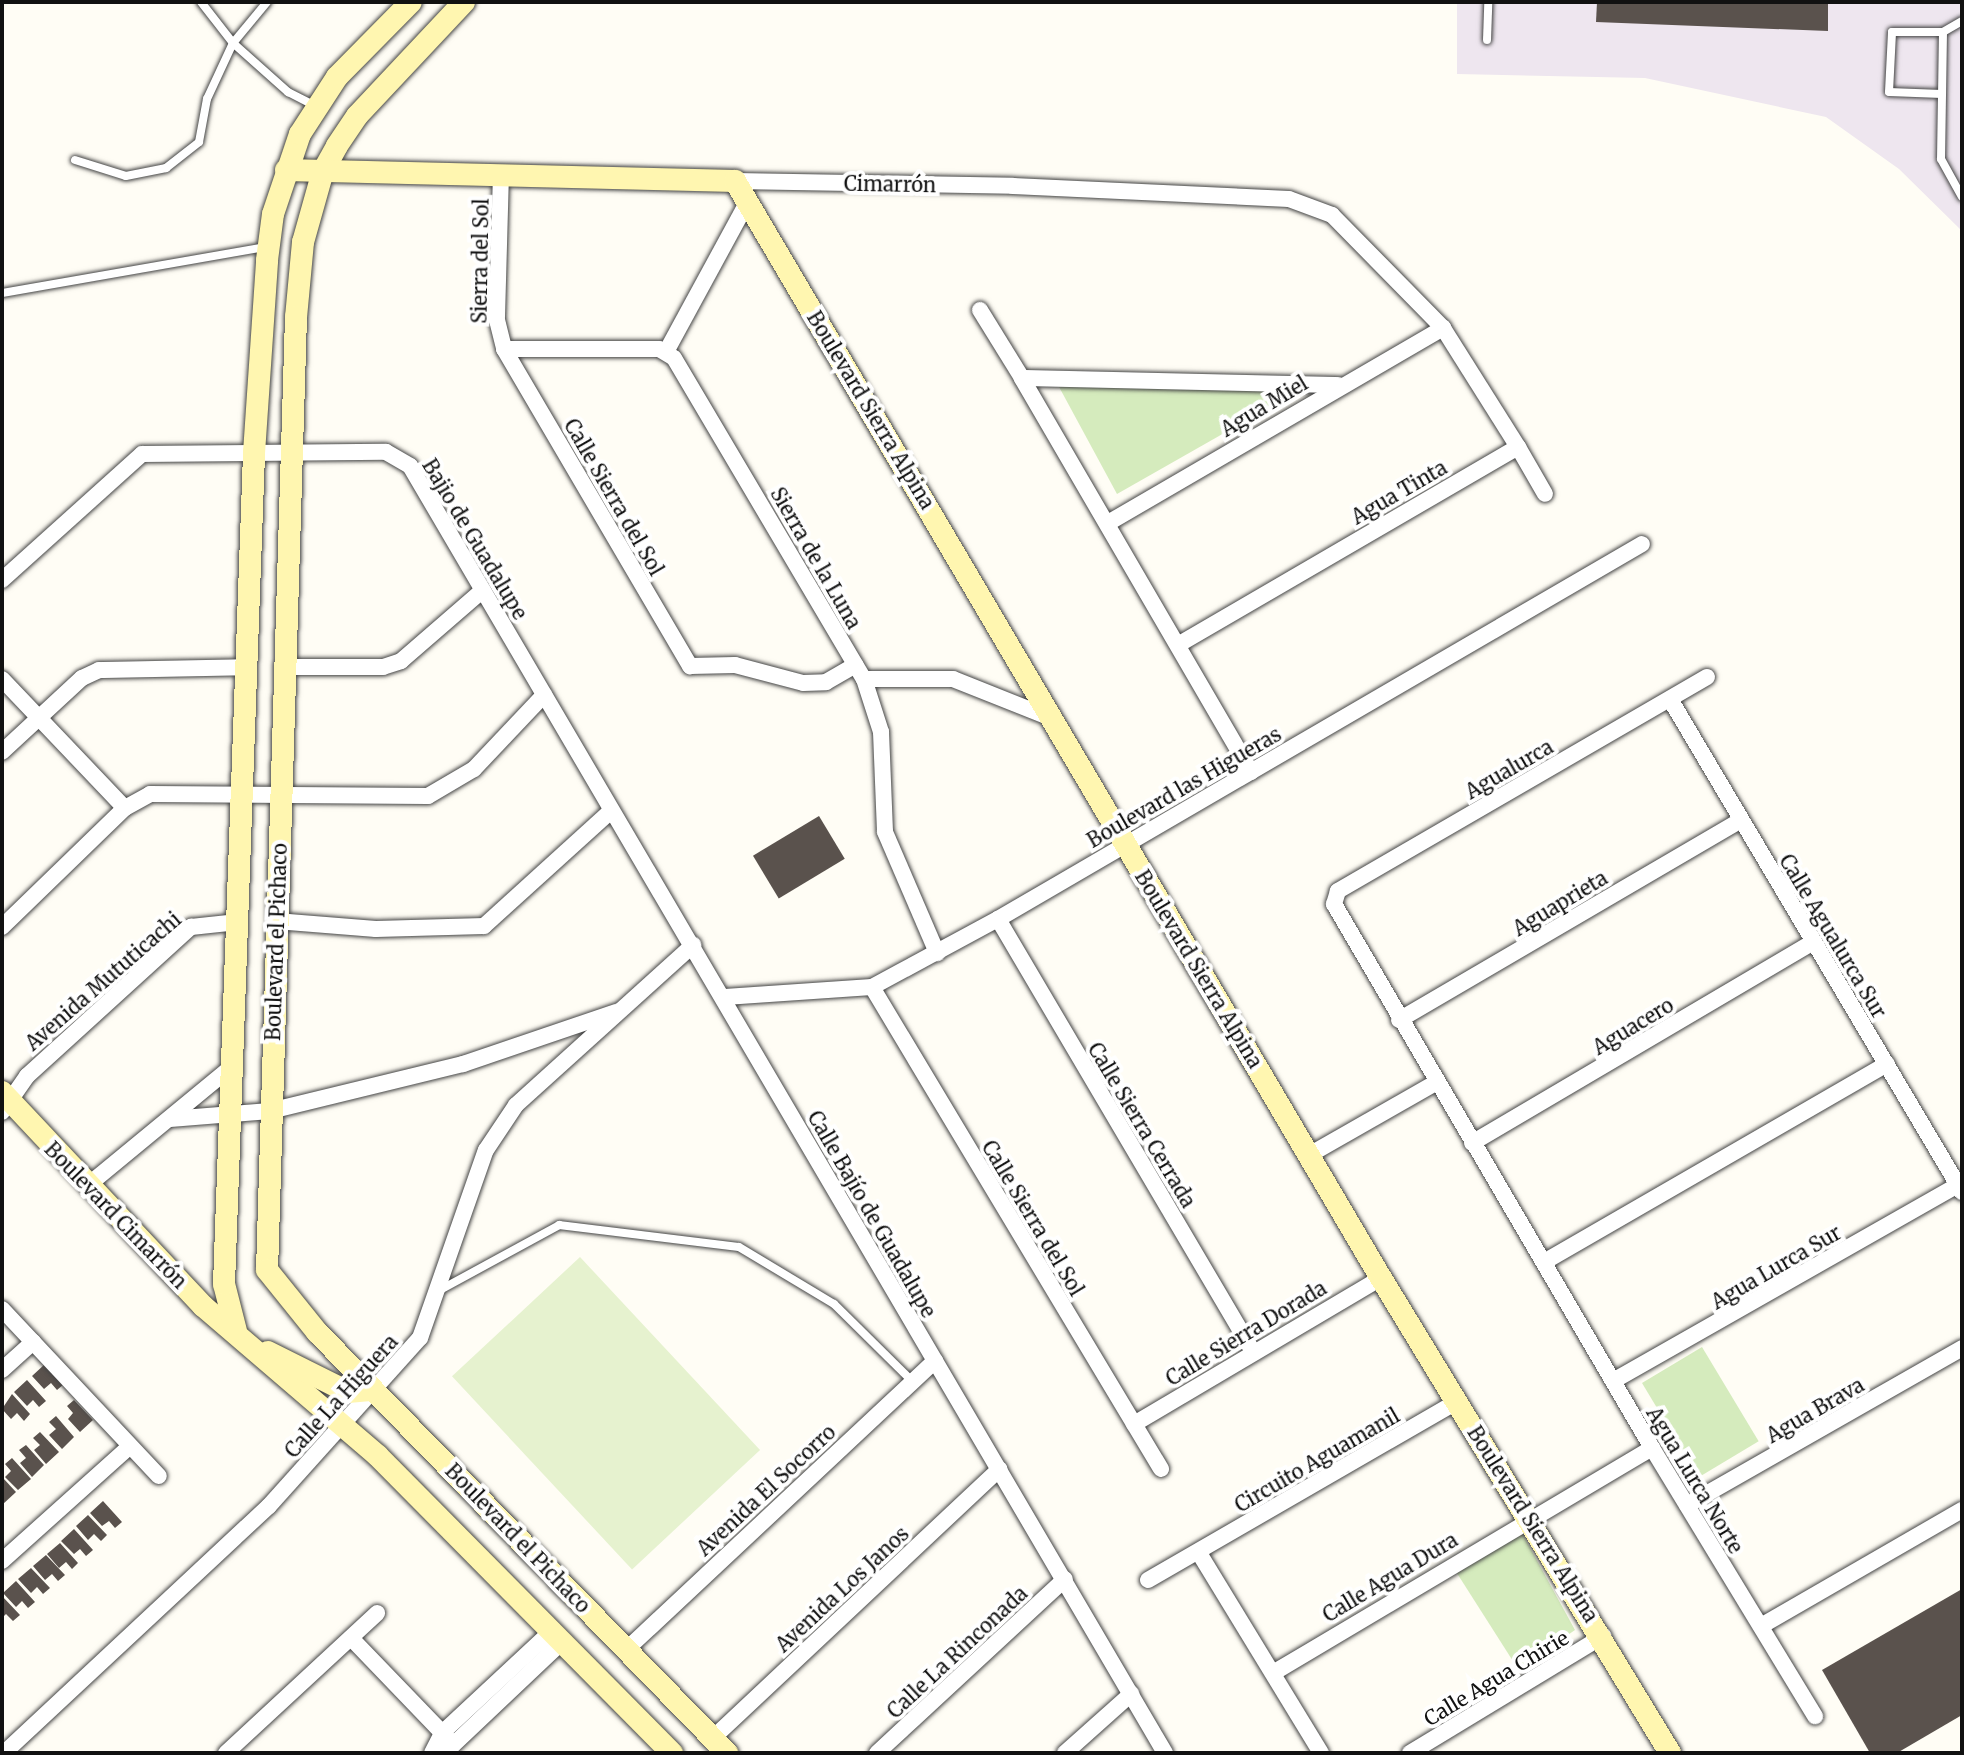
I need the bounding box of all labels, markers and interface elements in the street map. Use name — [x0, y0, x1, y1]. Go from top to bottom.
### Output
street label: Cimarrón — [844, 171, 936, 197]
street label: Sierra del Sol — [467, 198, 493, 324]
street label: Boulevard Sierra Alpina — [802, 307, 940, 513]
street label: Agua Miel — [1216, 371, 1312, 441]
street label: Calle Sierra del Sol — [559, 414, 669, 580]
street label: Bajio de Guadalupe — [418, 454, 532, 624]
street label: Agua Tinta — [1347, 455, 1451, 529]
street label: Sierra de la Luna — [766, 483, 866, 633]
street label: Boulevard las Higueras — [1083, 722, 1285, 852]
street label: Agualurca — [1461, 734, 1557, 804]
street label: Boulevard el Pichaco — [261, 843, 291, 1041]
street label: Calle Agualurca Sur — [1775, 850, 1891, 1022]
street label: Aguaprieta — [1508, 865, 1612, 941]
street label: Boulevard Sierra Alpina — [1130, 866, 1268, 1072]
street label: Avenida Mututicachi — [20, 907, 186, 1055]
street label: Aguacero — [1588, 993, 1678, 1059]
street label: Calle Sierra Cerrada — [1083, 1038, 1201, 1212]
street label: Calle Bajío de Guadalupe — [803, 1106, 941, 1322]
street label: Calle Sierra del Sol — [977, 1136, 1089, 1300]
street label: Boulevard Cimarrón — [40, 1137, 192, 1293]
street label: Agua Lurca Sur — [1707, 1220, 1845, 1314]
street label: Calle Sierra Dorada — [1161, 1276, 1331, 1390]
street label: Calle La Higuera — [280, 1330, 402, 1462]
street label: Agua Brava — [1762, 1372, 1868, 1448]
street label: Agua Lurca Norte — [1642, 1402, 1748, 1558]
street label: Circuito Aguamanil — [1230, 1403, 1404, 1517]
street label: Avenida El Socorro — [692, 1420, 840, 1560]
street label: Boulevard Sierra Alpina — [1463, 1422, 1603, 1626]
street label: Boulevard el Pichaco — [441, 1459, 595, 1617]
street label: Avenida Los Janos — [771, 1521, 913, 1657]
street label: Calle Agua Dura — [1318, 1527, 1462, 1627]
street label: Calle La Rinconada — [882, 1581, 1032, 1723]
street label: Calle Agua Chirie — [1419, 1625, 1573, 1731]

